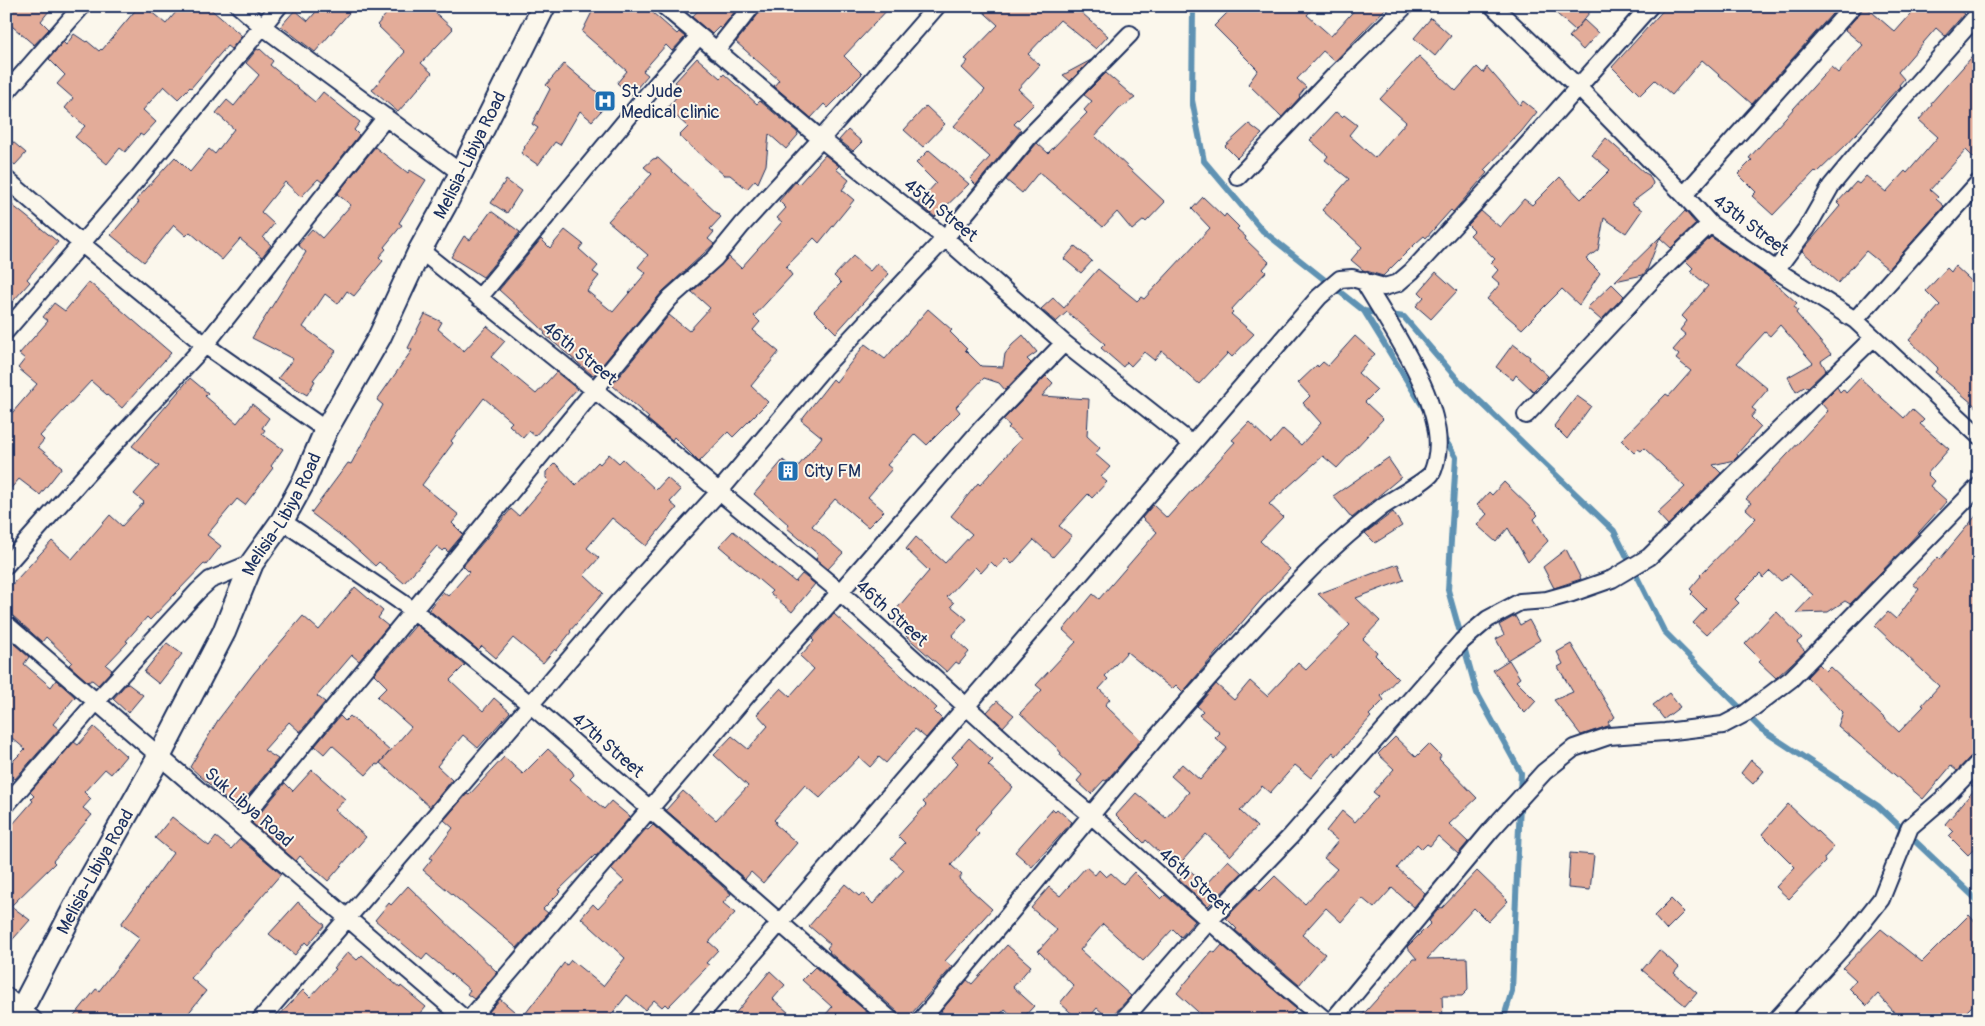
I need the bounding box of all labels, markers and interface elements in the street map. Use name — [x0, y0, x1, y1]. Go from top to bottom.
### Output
place label: St. Jude Medical clinic — [621, 80, 720, 124]
street label: Melisia-Libiya Road — [429, 88, 512, 223]
hospital icon: St. Jude Medical clinic — [593, 89, 617, 113]
street label: 45th Street — [899, 174, 983, 248]
street label: 43th Street — [1708, 189, 1794, 262]
street label: 46th Street — [538, 316, 622, 391]
street label: Melisia-Libiya Road — [237, 449, 327, 579]
building icon: City FM — [776, 459, 800, 483]
place label: City FM — [804, 460, 861, 483]
street label: 46th Street — [851, 575, 933, 652]
street label: 47th Street — [567, 708, 649, 784]
street label: Suk Libya Road — [199, 762, 298, 852]
street label: Melisia-Libiya Road — [52, 805, 139, 938]
street label: 46th Street — [1154, 843, 1236, 920]

